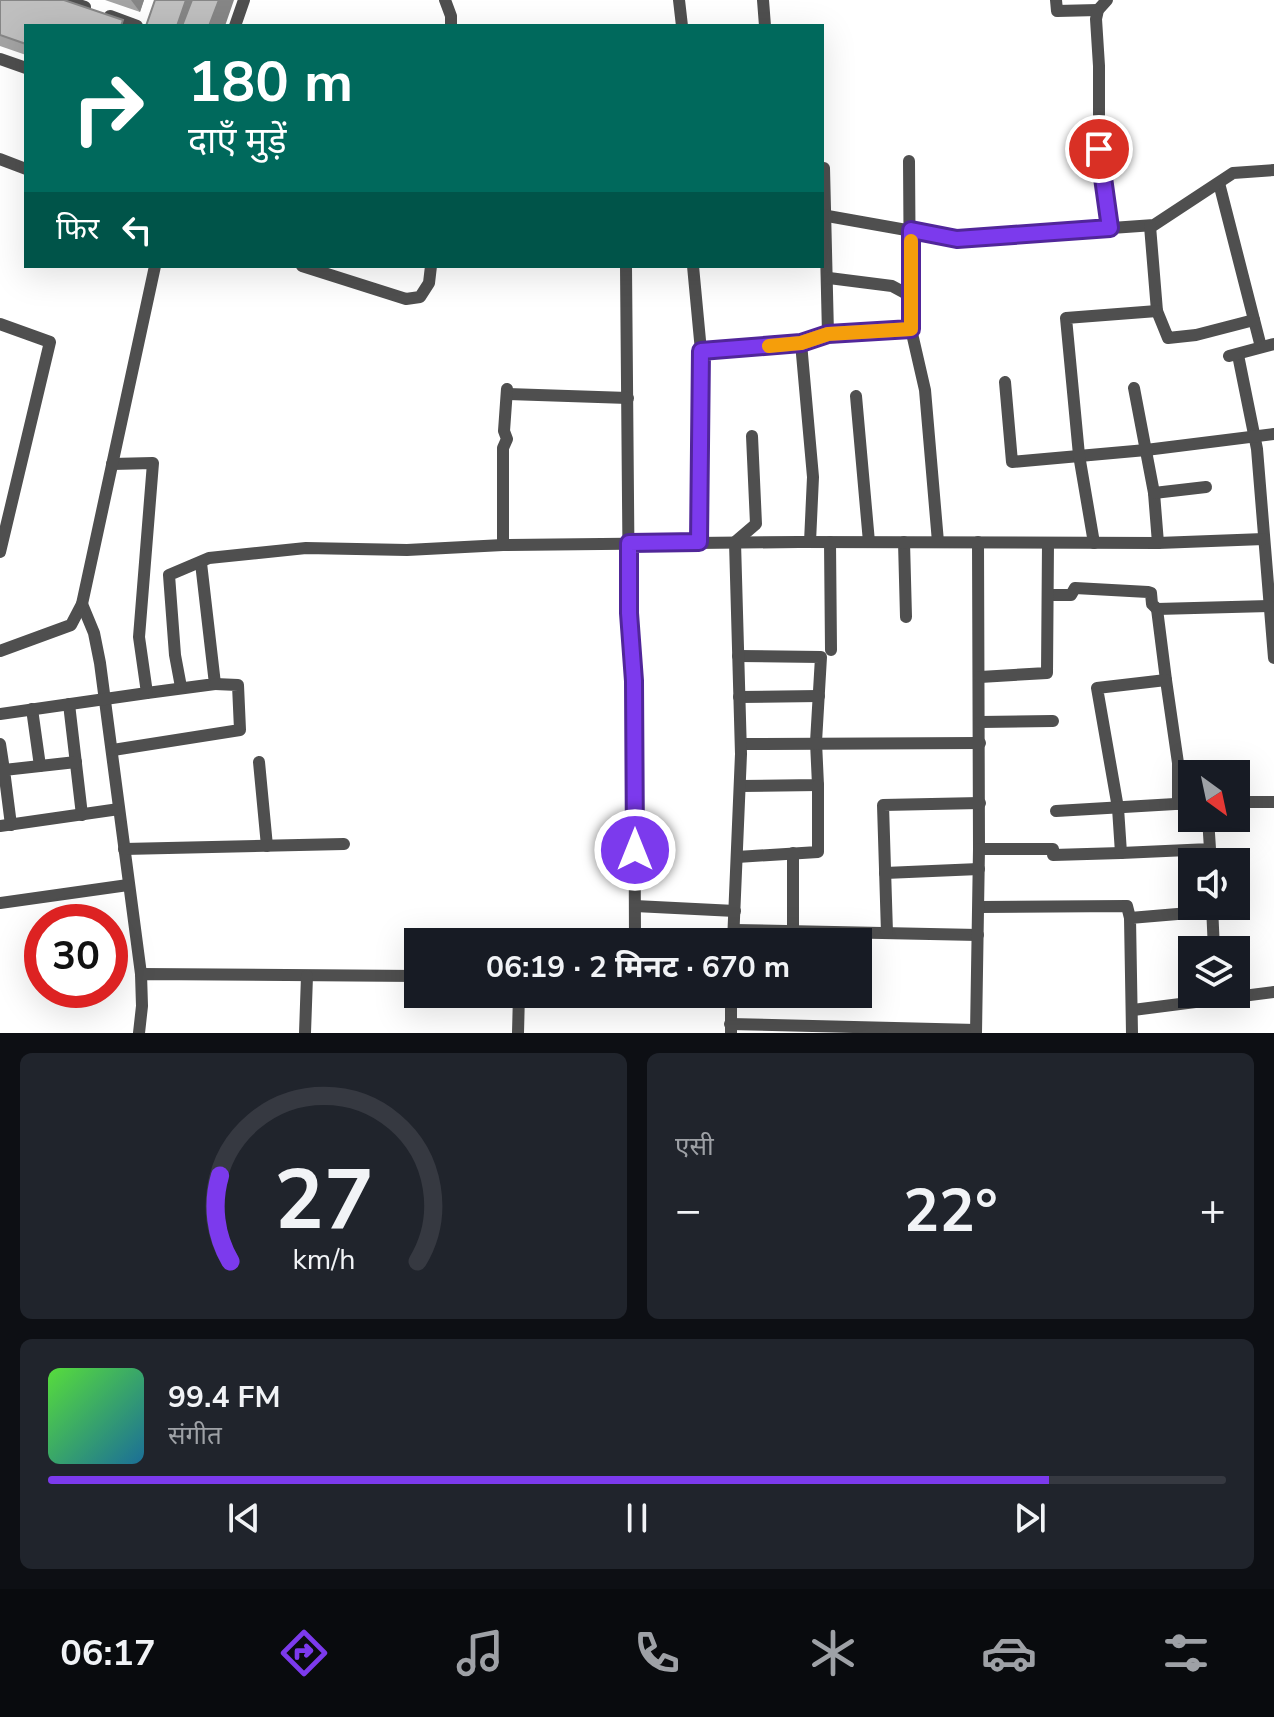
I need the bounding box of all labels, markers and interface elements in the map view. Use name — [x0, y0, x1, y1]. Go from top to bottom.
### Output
text: 180 m — [188, 44, 353, 121]
icon: right — [56, 56, 160, 160]
pin — [1065, 115, 1133, 183]
text: दाएँ मुड़ें — [188, 117, 286, 166]
icon: arrive — [1077, 127, 1121, 171]
icon: left — [115, 208, 159, 252]
text: फिर — [56, 209, 99, 250]
north arrow — [1178, 760, 1250, 832]
map controls — [1178, 760, 1250, 1008]
position arrow — [593, 808, 677, 892]
button: sound — [1178, 848, 1250, 920]
speed limit sign: 30 — [24, 904, 128, 1008]
button: layers — [1178, 936, 1250, 1008]
text: 06:19 · 2 मिनट · 670 m — [486, 947, 790, 988]
text: एसी — [675, 1129, 714, 1164]
text: 27 — [274, 1144, 373, 1257]
text: 22° — [903, 1170, 998, 1252]
text: − — [675, 1181, 701, 1241]
text: + — [1200, 1181, 1226, 1241]
text: km/h — [292, 1240, 355, 1279]
text: 99.4 FM — [168, 1377, 280, 1418]
text: संगीत — [168, 1418, 222, 1453]
icon: previous — [222, 1496, 266, 1540]
icon: pause — [615, 1496, 659, 1540]
icon: next — [1008, 1496, 1052, 1540]
icon: directions — [276, 1625, 332, 1681]
icon: music — [452, 1625, 508, 1681]
icon: phone — [629, 1625, 685, 1681]
icon: climate — [805, 1625, 861, 1681]
icon: car — [981, 1625, 1037, 1681]
icon: filters — [1158, 1625, 1214, 1681]
text: 06:17 — [60, 1629, 156, 1678]

